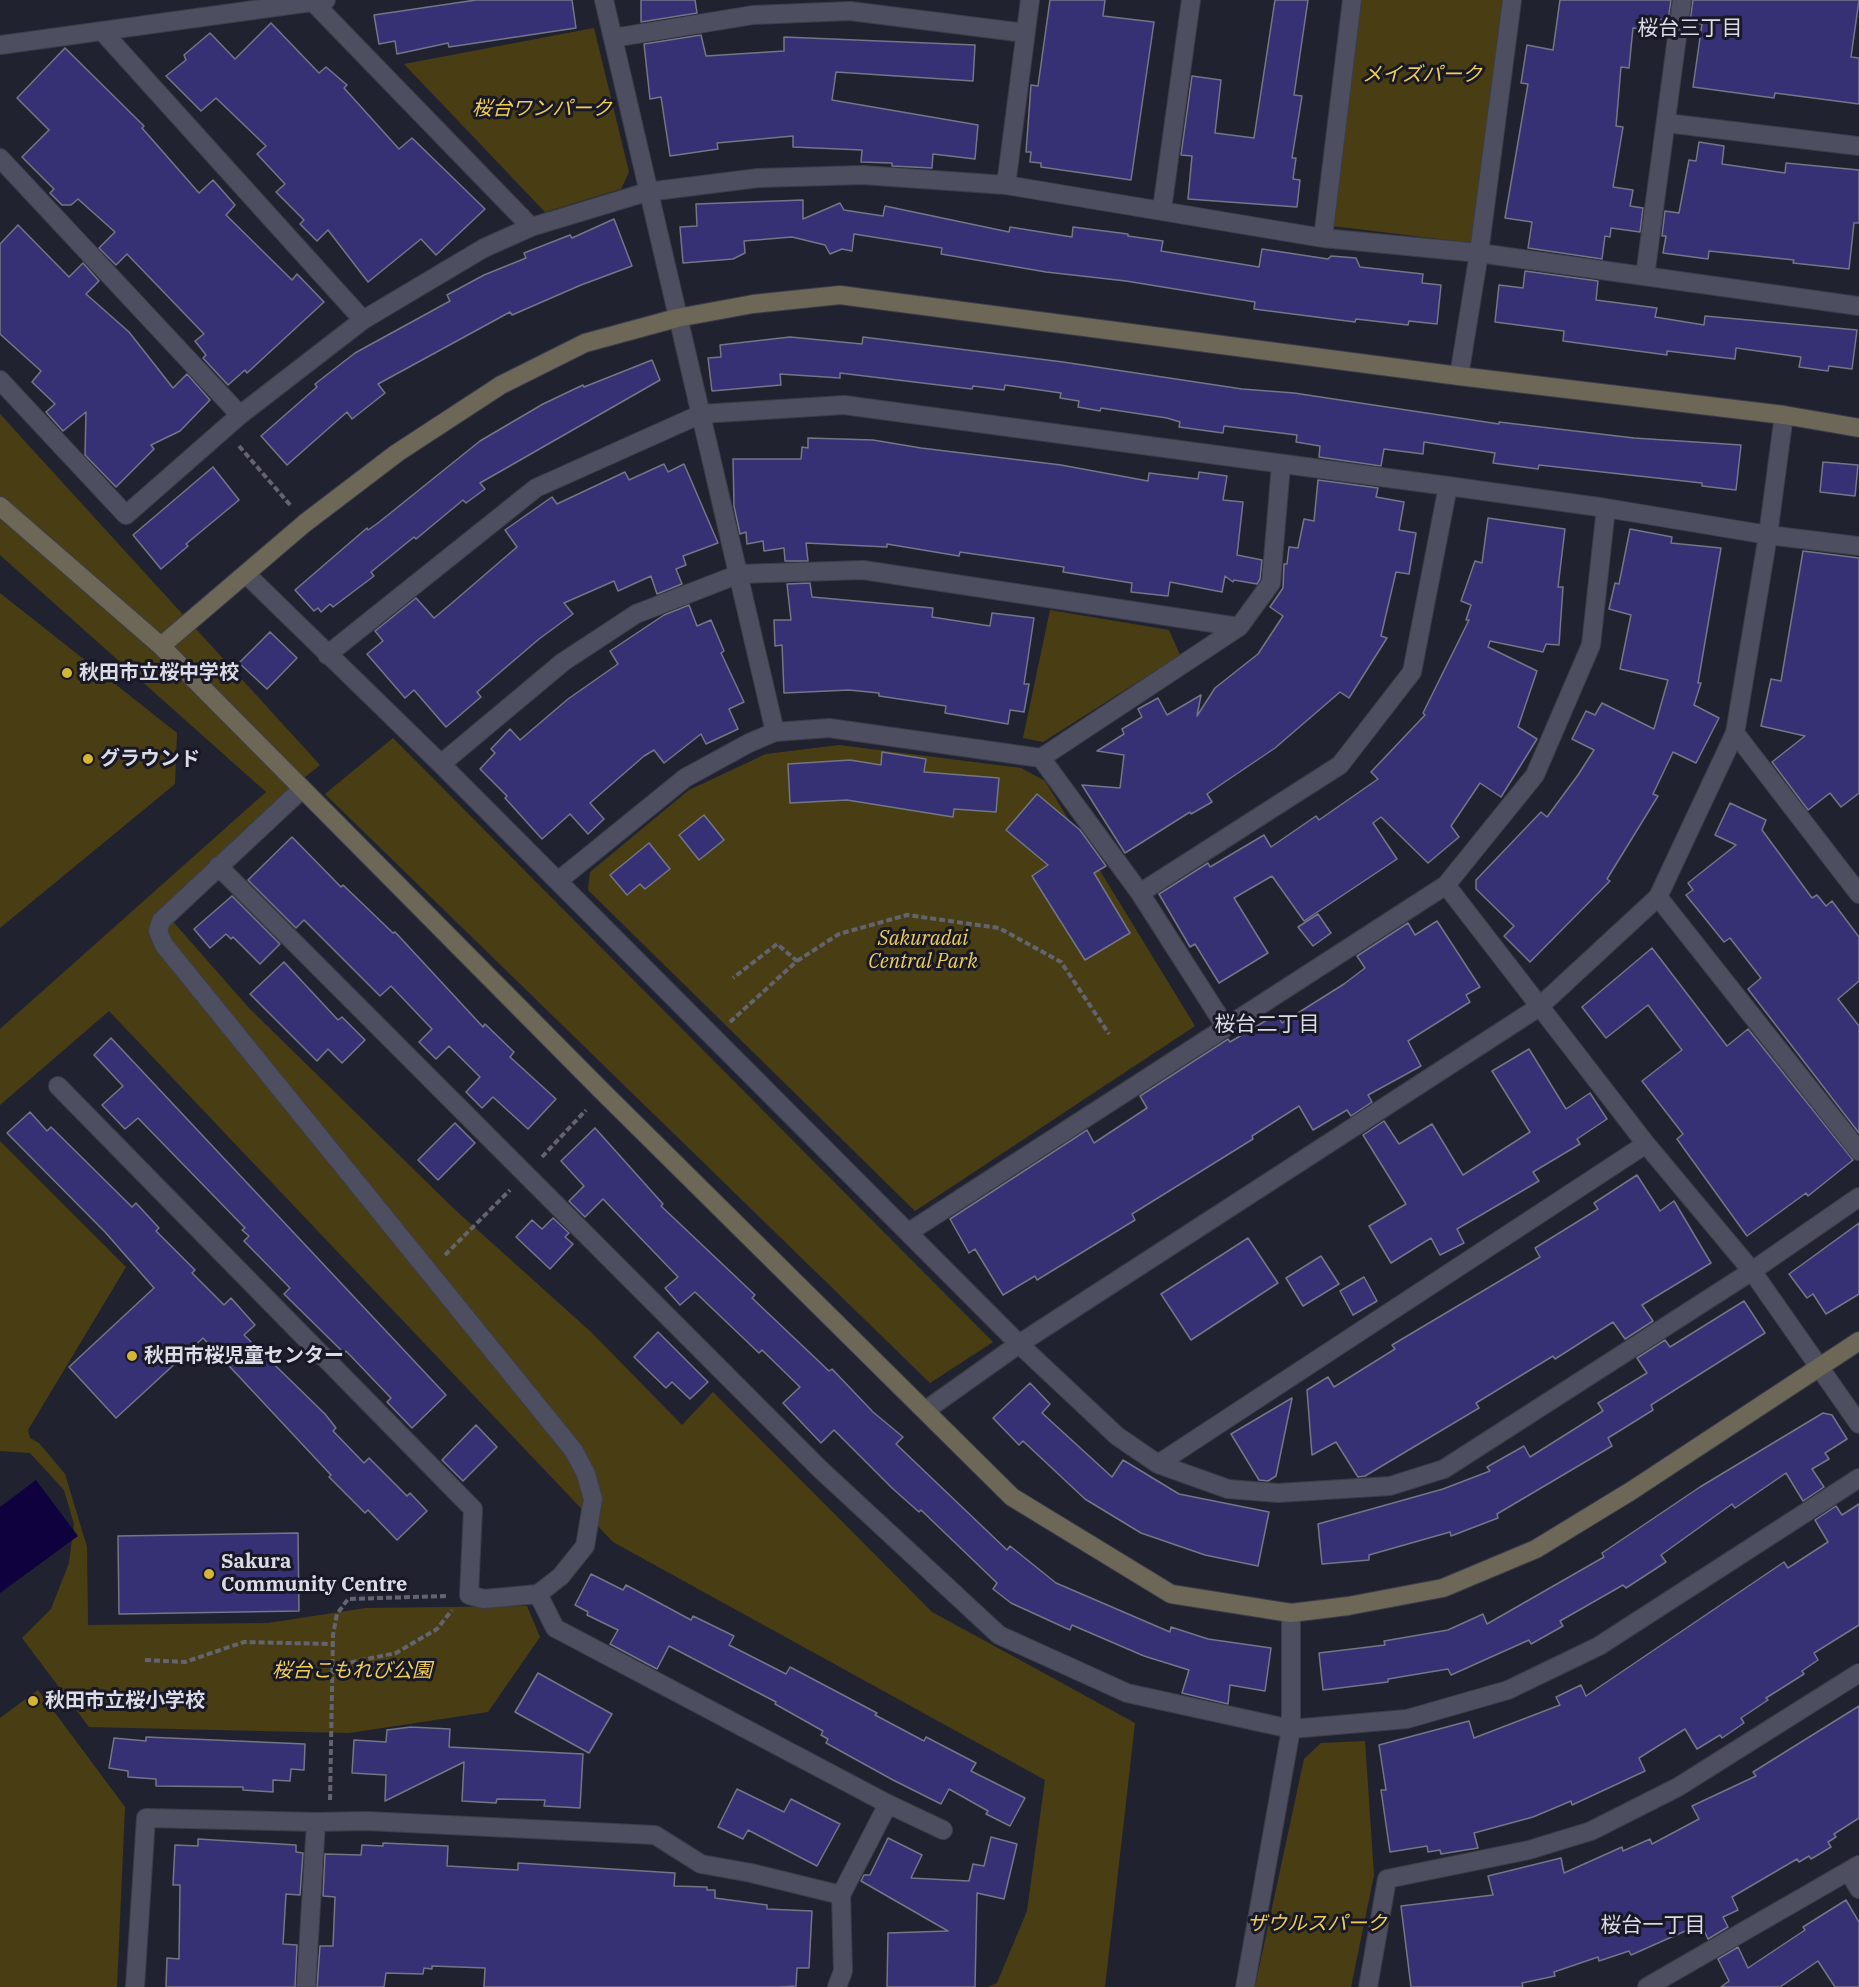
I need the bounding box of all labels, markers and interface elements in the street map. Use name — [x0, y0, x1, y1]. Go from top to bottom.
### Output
district label: 桜台三丁目 — [1638, 16, 1742, 42]
park label: メイズパーク — [1362, 63, 1482, 87]
park label: 桜台ワンパーク — [472, 97, 612, 121]
place label: 秋田市立桜中学校 — [79, 661, 239, 685]
marker: 秋田市立桜中学校 — [60, 666, 74, 680]
place label: グラウンド — [100, 747, 200, 771]
marker: グラウンド — [81, 752, 95, 766]
park label: Sakuradai Central Park — [868, 927, 978, 974]
district label: 桜台二丁目 — [1215, 1012, 1319, 1038]
place label: 秋田市桜児童センター — [144, 1344, 344, 1368]
marker: 秋田市桜児童センター — [125, 1349, 139, 1363]
place label: Sakura Community Centre — [221, 1550, 407, 1597]
marker: Sakura Community Centre — [202, 1567, 216, 1581]
park label: 桜台こもれび公園 — [272, 1659, 432, 1683]
place label: 秋田市立桜小学校 — [45, 1689, 205, 1713]
marker: 秋田市立桜小学校 — [26, 1694, 40, 1708]
park label: ザウルスパーク — [1247, 1912, 1387, 1936]
district label: 桜台一丁目 — [1601, 1913, 1705, 1939]

